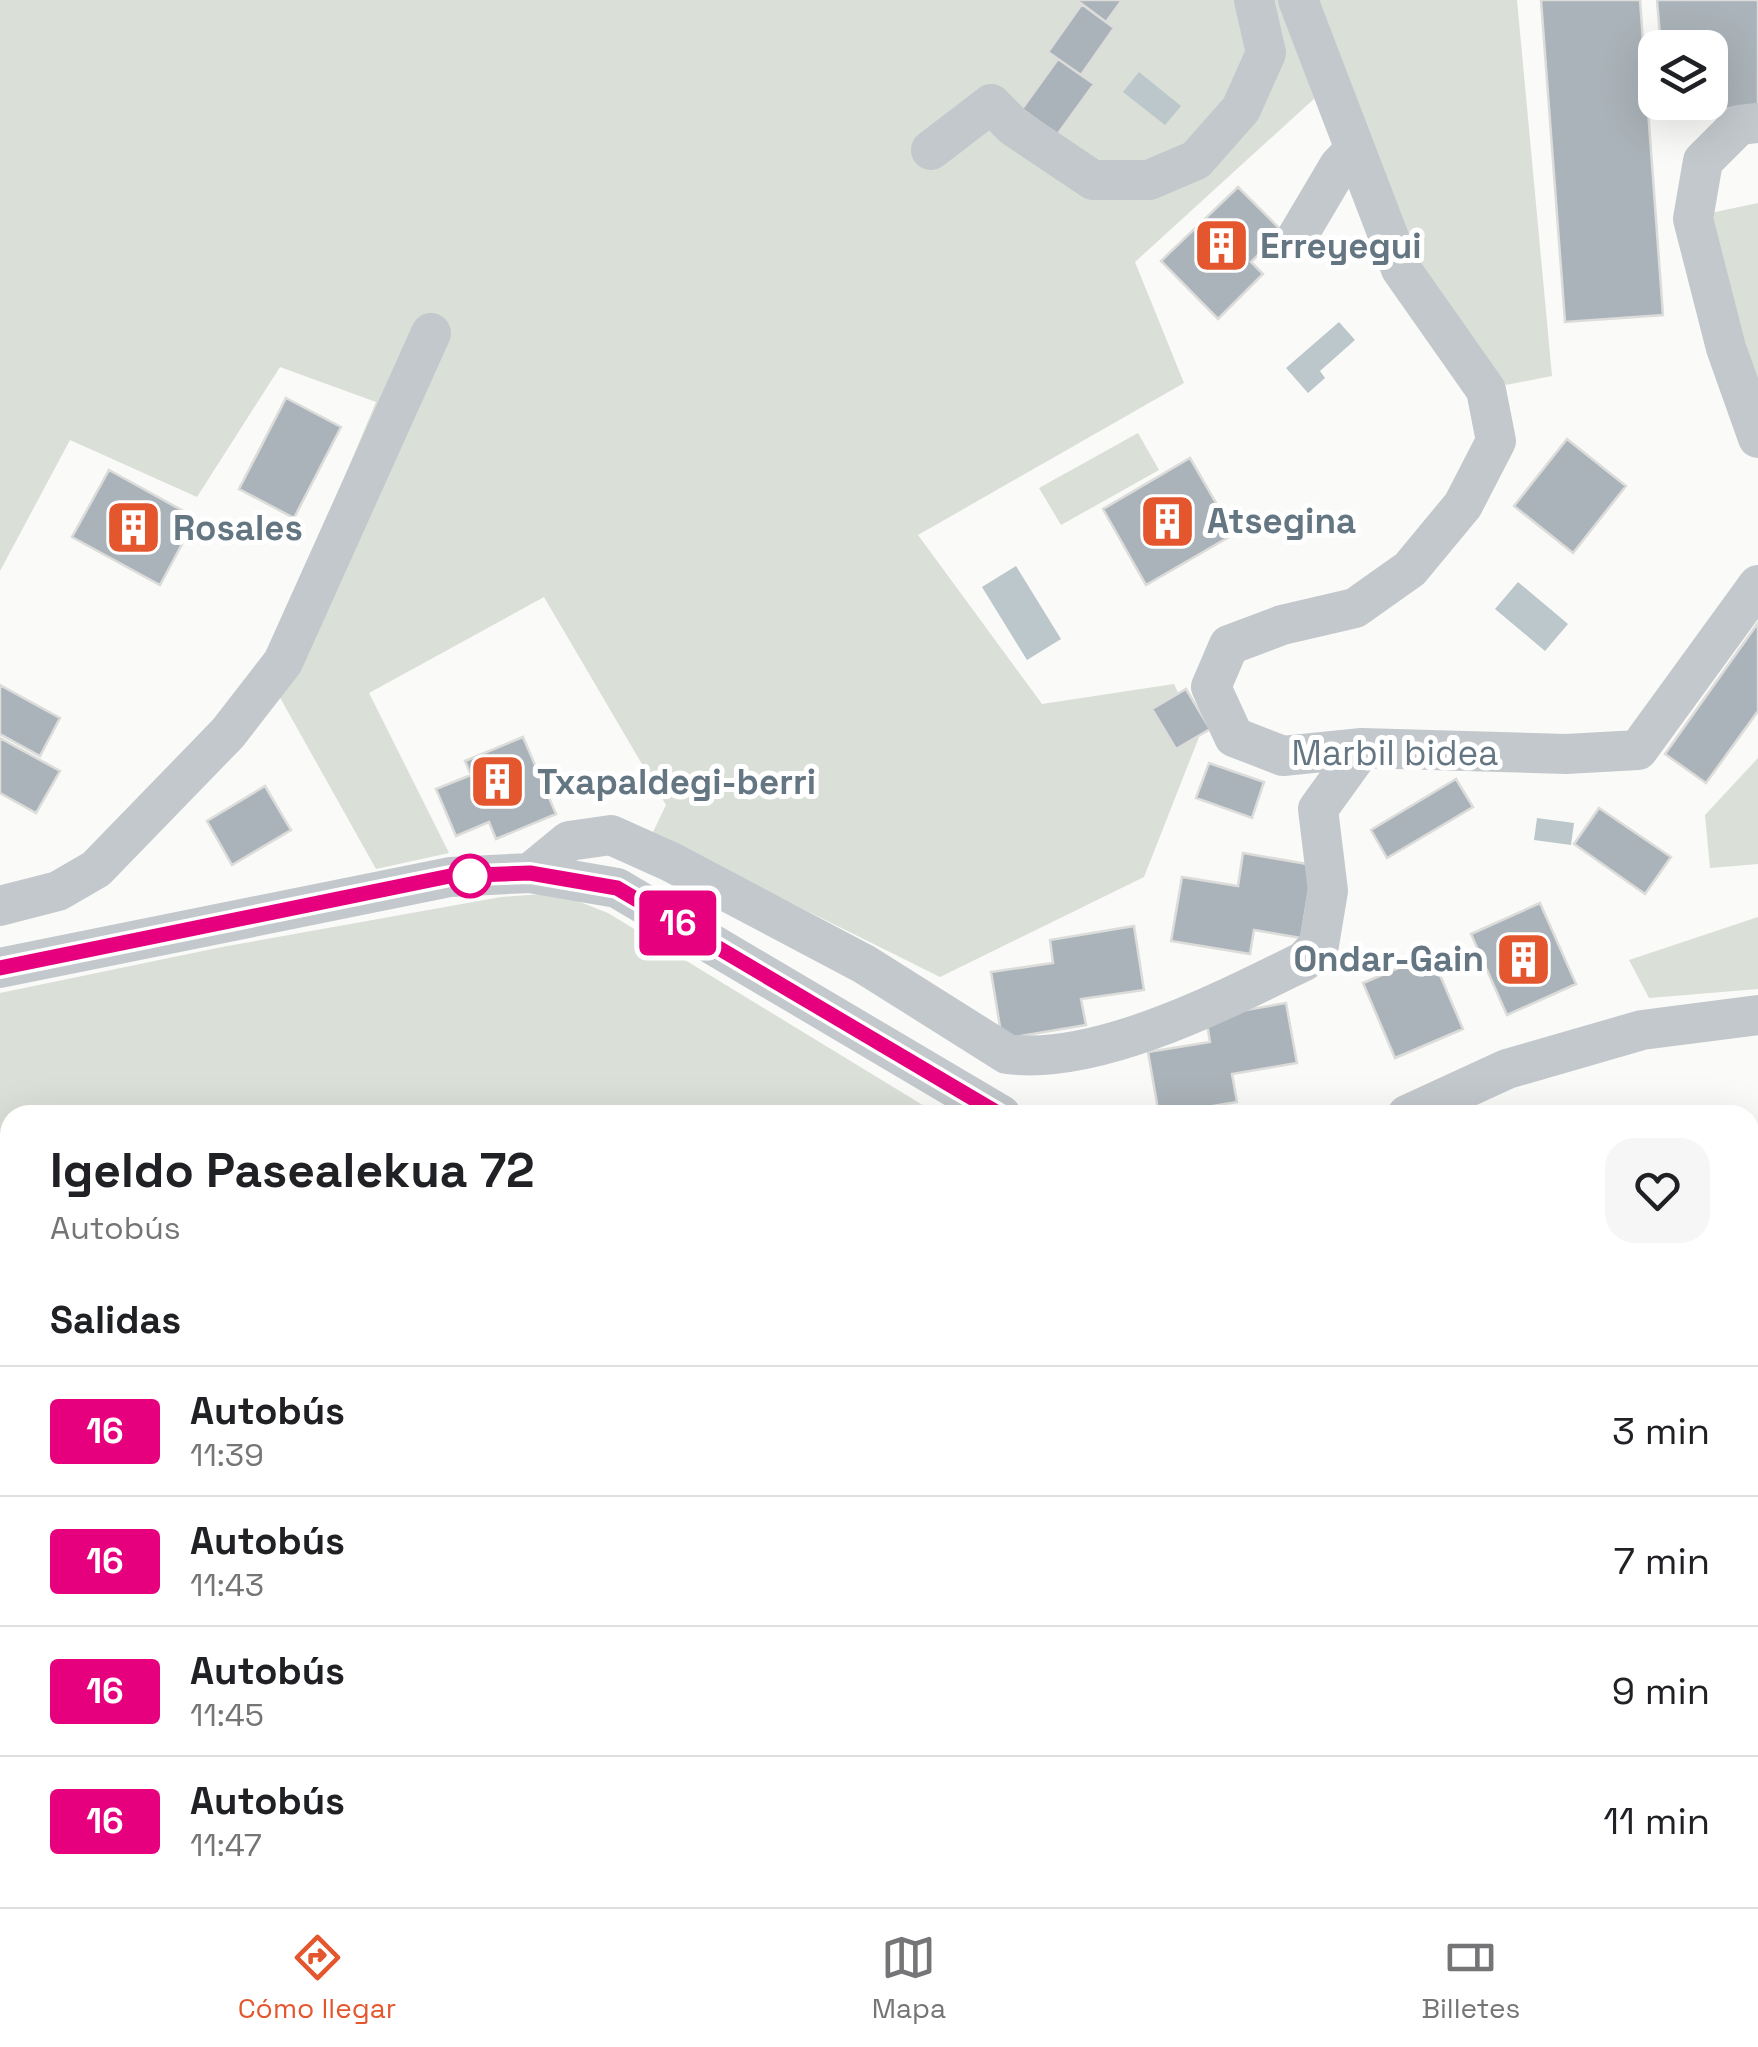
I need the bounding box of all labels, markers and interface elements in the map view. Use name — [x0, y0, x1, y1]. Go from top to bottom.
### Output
map controls — [1638, 30, 1728, 120]
button: layers — [1638, 30, 1728, 120]
building icon: Erreyegui — [1191, 216, 1251, 276]
place label: Erreyegui — [1260, 224, 1422, 268]
building icon: Atsegina — [1138, 491, 1198, 551]
building icon: Rosales — [104, 498, 164, 558]
place label: Atsegina — [1207, 499, 1356, 543]
place label: Rosales — [173, 506, 303, 550]
street label: Marbil bidea — [1292, 731, 1498, 775]
building icon: Txapaldegi-berri — [468, 752, 528, 812]
place label: Txapaldegi-berri — [537, 760, 816, 804]
unlabelled marker — [449, 855, 491, 897]
line badge: 16 — [633, 890, 723, 956]
text: 16 — [659, 901, 697, 945]
building icon: Ondar-Gain — [1493, 929, 1553, 989]
place label: Ondar-Gain — [1293, 937, 1484, 981]
button: heart — [1605, 1138, 1710, 1243]
text: Igeldo Pasealekua 72 — [50, 1140, 535, 1201]
text: Autobús — [50, 1208, 181, 1248]
text: Salidas — [50, 1296, 181, 1344]
text: Autobús — [190, 1387, 345, 1435]
text: 3 min — [1612, 1407, 1710, 1455]
text: 16 — [86, 1409, 124, 1453]
text: 11:39 — [190, 1435, 264, 1475]
text: Autobús — [190, 1517, 345, 1565]
text: 7 min — [1614, 1537, 1710, 1585]
text: 16 — [86, 1539, 124, 1583]
text: 11:43 — [190, 1565, 264, 1605]
text: Autobús — [190, 1647, 345, 1695]
text: 9 min — [1612, 1667, 1710, 1715]
text: 16 — [86, 1669, 124, 1713]
text: 11:45 — [190, 1695, 264, 1735]
text: Autobús — [190, 1777, 345, 1825]
text: 11 min — [1603, 1797, 1710, 1845]
text: 16 — [86, 1799, 124, 1843]
text: 11:47 — [190, 1825, 262, 1865]
tab: Cómo llegar — [238, 1930, 396, 2026]
tab: Mapa — [872, 1930, 946, 2026]
tab: Billetes — [1421, 1930, 1520, 2026]

